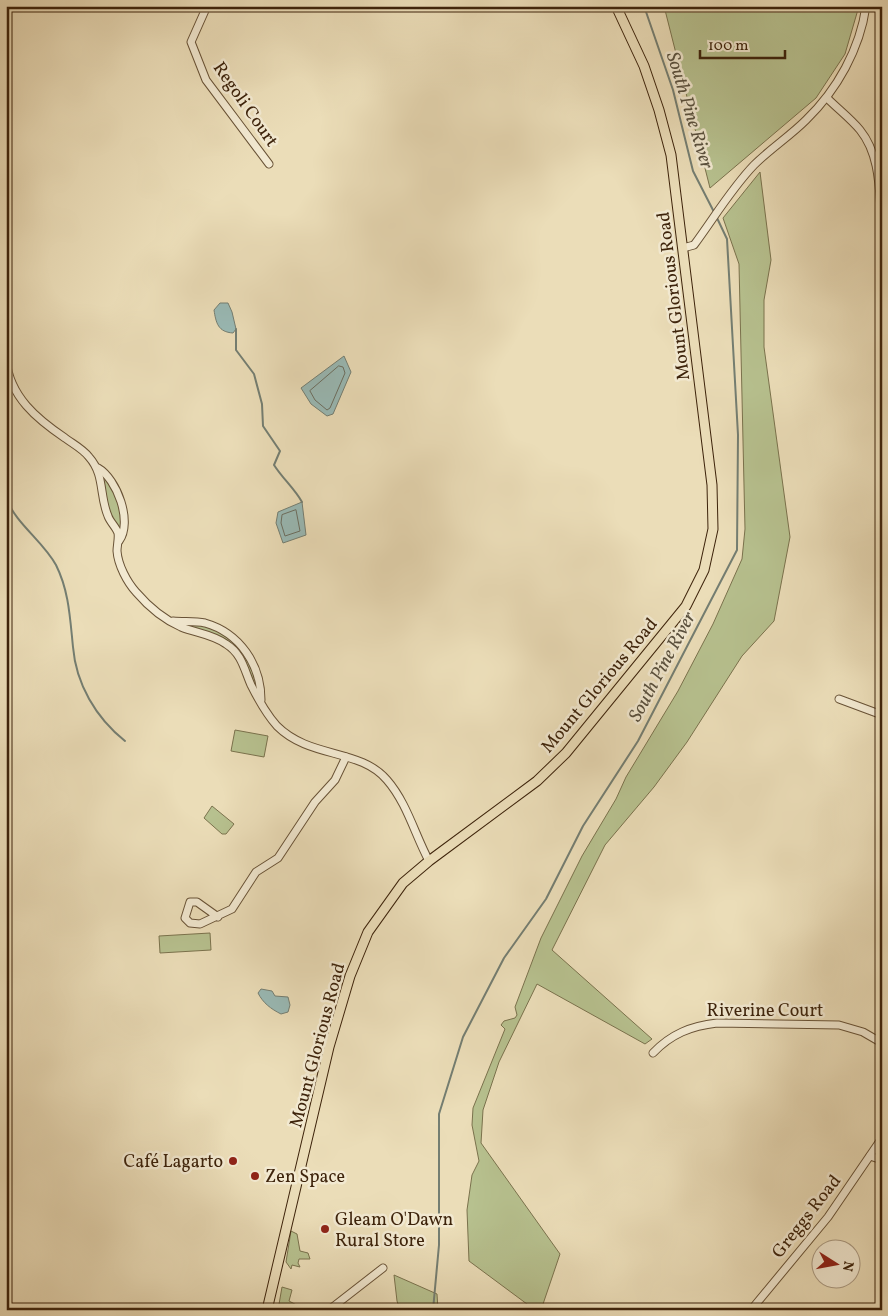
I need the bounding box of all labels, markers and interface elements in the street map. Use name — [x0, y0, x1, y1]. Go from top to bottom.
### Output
scale bar — [700, 28, 786, 60]
text: 100 m — [708, 36, 748, 57]
water label: South Pine River — [659, 49, 719, 173]
street label: Regoli Court — [206, 57, 283, 153]
street label: Mount Glorious Road — [652, 210, 697, 381]
water label: South Pine River — [623, 607, 703, 726]
street label: Mount Glorious Road — [536, 613, 664, 759]
street label: Mount Glorious Road — [284, 960, 352, 1131]
street label: Riverine Court — [707, 999, 823, 1024]
place label: Café Lagarto — [124, 1150, 223, 1175]
marker: Café Lagarto — [227, 1155, 239, 1167]
place label: Zen Space — [265, 1165, 345, 1190]
marker: Zen Space — [249, 1170, 261, 1182]
street label: Greggs Road — [767, 1170, 848, 1264]
place label: Gleam O'Dawn Rural Store — [335, 1208, 453, 1254]
marker: Gleam O'Dawn Rural Store — [319, 1223, 331, 1235]
north arrow — [810, 1238, 860, 1288]
text: N — [837, 1259, 858, 1273]

